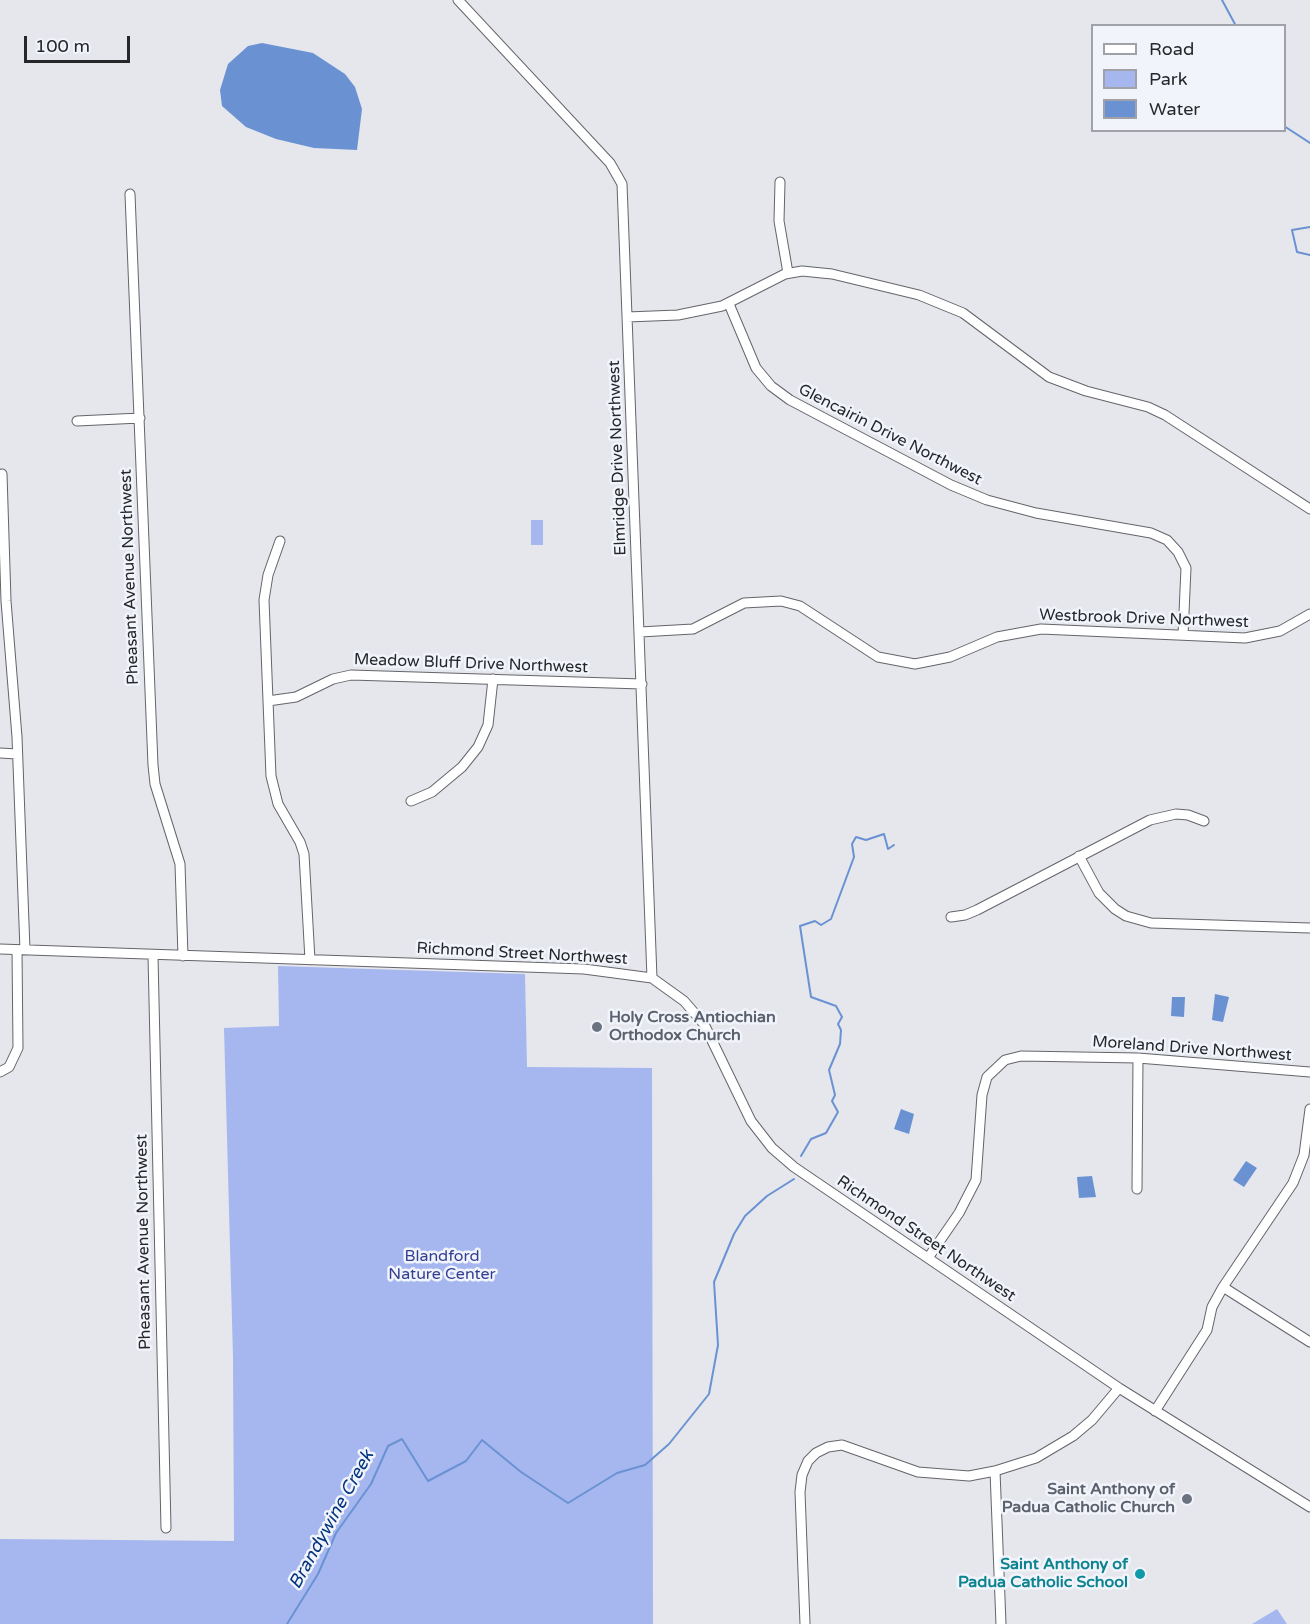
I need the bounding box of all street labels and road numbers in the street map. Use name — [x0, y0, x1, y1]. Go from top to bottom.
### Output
street label: Elmridge Drive Northwest — [605, 360, 631, 556]
street label: Glencairin Drive Northwest — [795, 380, 985, 490]
street label: Pheasant Avenue Northwest — [117, 469, 143, 685]
street label: Westbrook Drive Northwest — [1039, 606, 1249, 632]
street label: Meadow Bluff Drive Northwest — [354, 650, 588, 678]
street label: Richmond Street Northwest — [416, 939, 628, 969]
street label: Moreland Drive Northwest — [1092, 1032, 1292, 1066]
street label: Pheasant Avenue Northwest — [133, 1134, 155, 1350]
street label: Richmond Street Northwest — [833, 1172, 1019, 1306]

